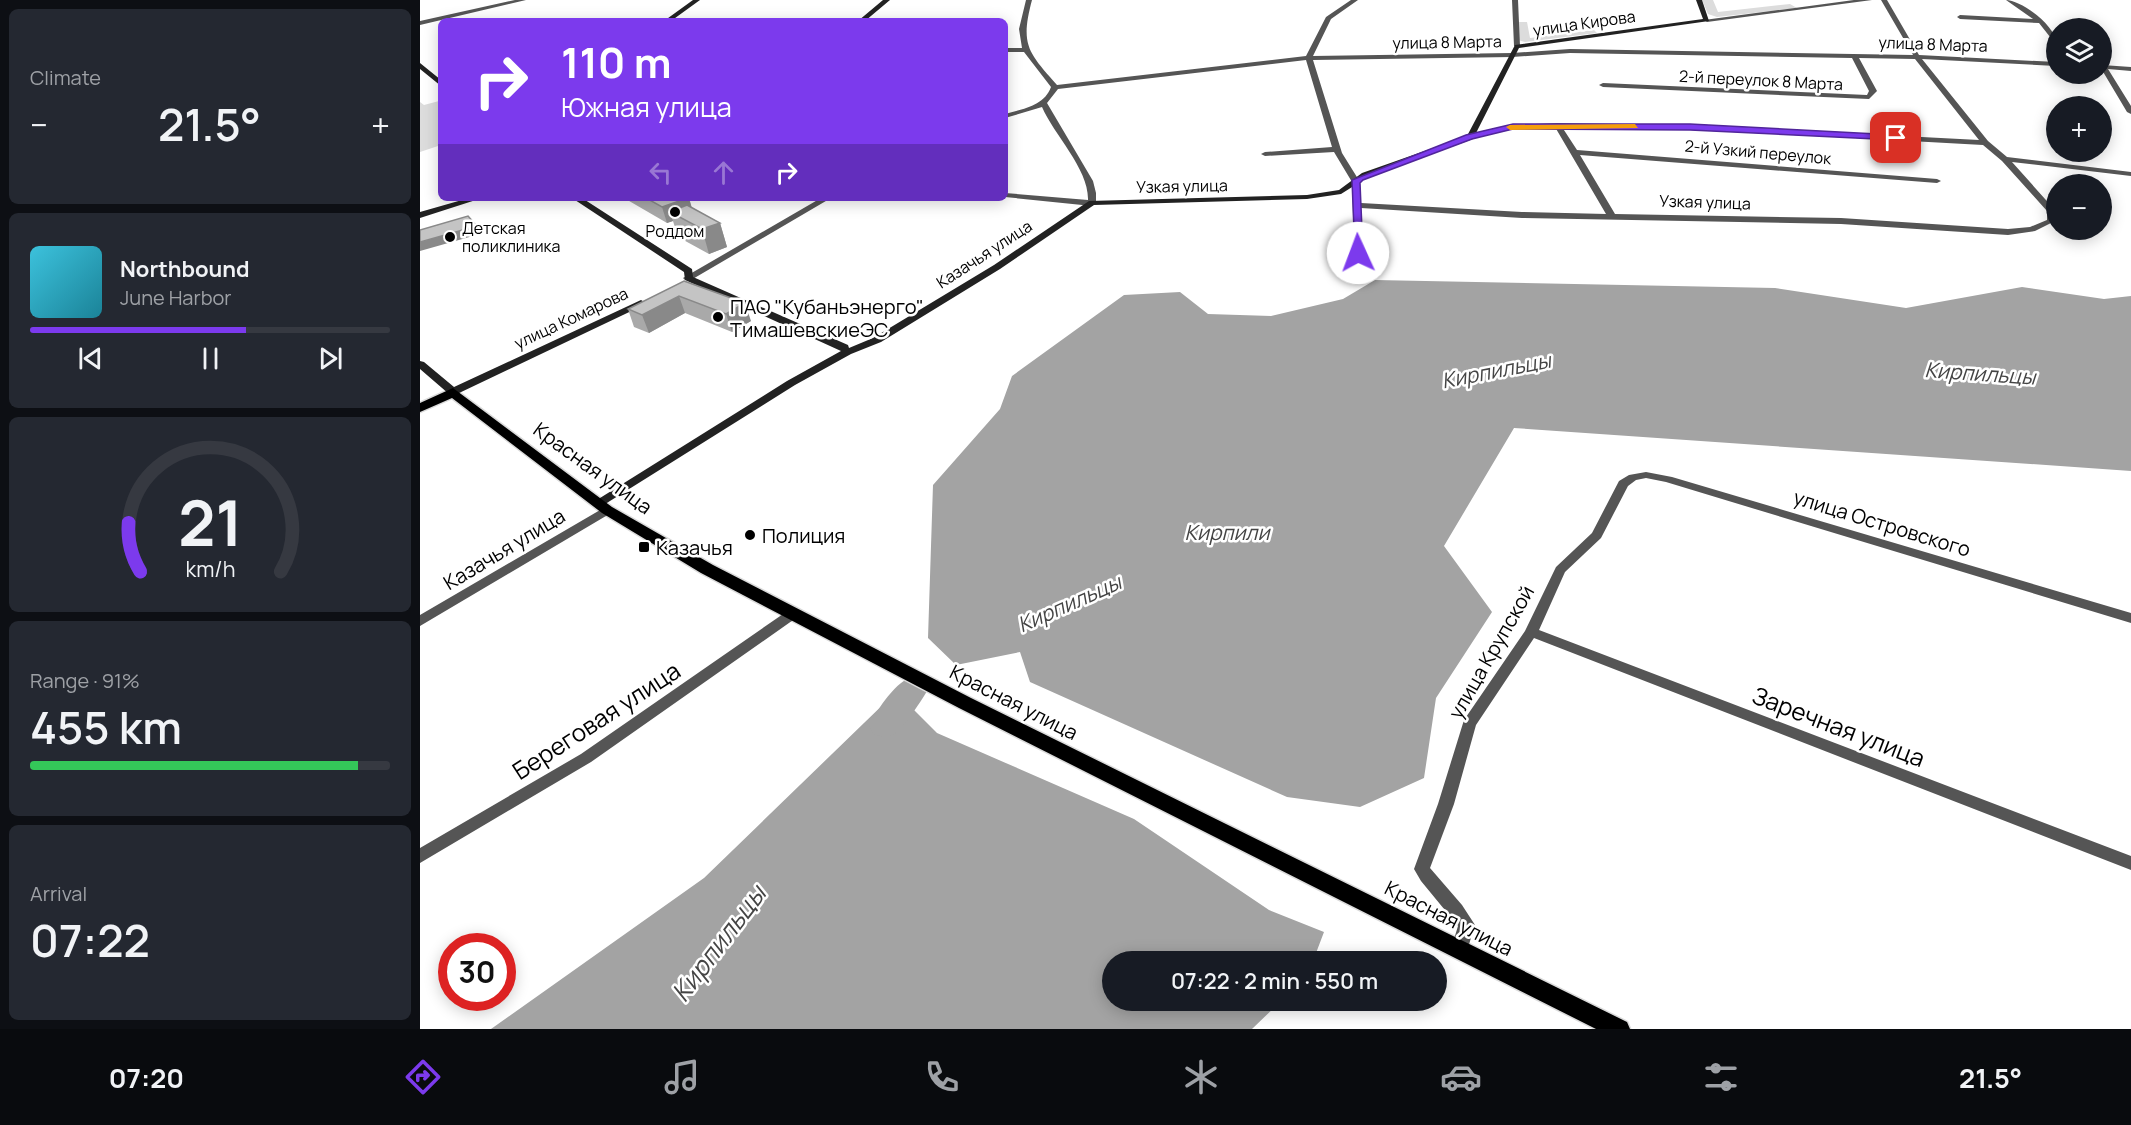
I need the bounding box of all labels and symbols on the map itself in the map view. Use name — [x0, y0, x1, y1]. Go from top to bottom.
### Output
street label: улица Кирова — [1531, 5, 1637, 41]
street label: улица 8 Марта — [1392, 30, 1502, 54]
street label: улица 8 Марта — [1878, 31, 1988, 57]
street label: 2-й переулок 8 Марта — [1678, 65, 1844, 95]
pin — [1870, 112, 1921, 163]
street label: 2-й Узкий переулок — [1684, 135, 1833, 169]
street label: Узкая улица — [1136, 174, 1228, 198]
street label: Узкая улица — [1659, 189, 1751, 215]
marker: Роддом — [668, 205, 682, 219]
street label: Казачья улица — [932, 215, 1036, 293]
place label: Детская поликлиника — [462, 217, 560, 257]
place label: Роддом — [646, 220, 704, 242]
position arrow — [1326, 221, 1390, 285]
marker: Детская поликлиника — [443, 230, 457, 244]
street label: улица Комарова — [511, 282, 631, 354]
place label: ПАО "Кубаньэнерго" ТимашевскиеЭС — [730, 293, 924, 343]
marker: ПАО "Кубаньэнерго" ТимашевскиеЭС — [711, 310, 725, 324]
water label: Кирпильцы — [1439, 345, 1555, 394]
water label: Кирпильцы — [1924, 355, 2038, 391]
street label: Красная улица — [528, 416, 658, 520]
street label: улица Островского — [1790, 483, 1974, 563]
street label: Казачья улица — [438, 502, 570, 596]
water label: Кирпили — [1185, 518, 1271, 546]
place label: Полиция — [762, 522, 845, 549]
marker: Полиция — [743, 528, 757, 542]
place label: Казачья — [656, 534, 733, 561]
marker: Казачья — [637, 540, 651, 554]
water label: Кирпильцы — [1013, 567, 1127, 638]
street label: улица Крупской — [1442, 580, 1540, 724]
street label: Береговая улица — [506, 653, 686, 787]
street label: Красная улица — [945, 658, 1083, 746]
street label: Заречная улица — [1748, 678, 1930, 774]
street label: Красная улица — [1380, 874, 1518, 962]
water label: Кирпильцы — [662, 875, 775, 1009]
speed limit sign: 30 — [438, 933, 516, 1011]

